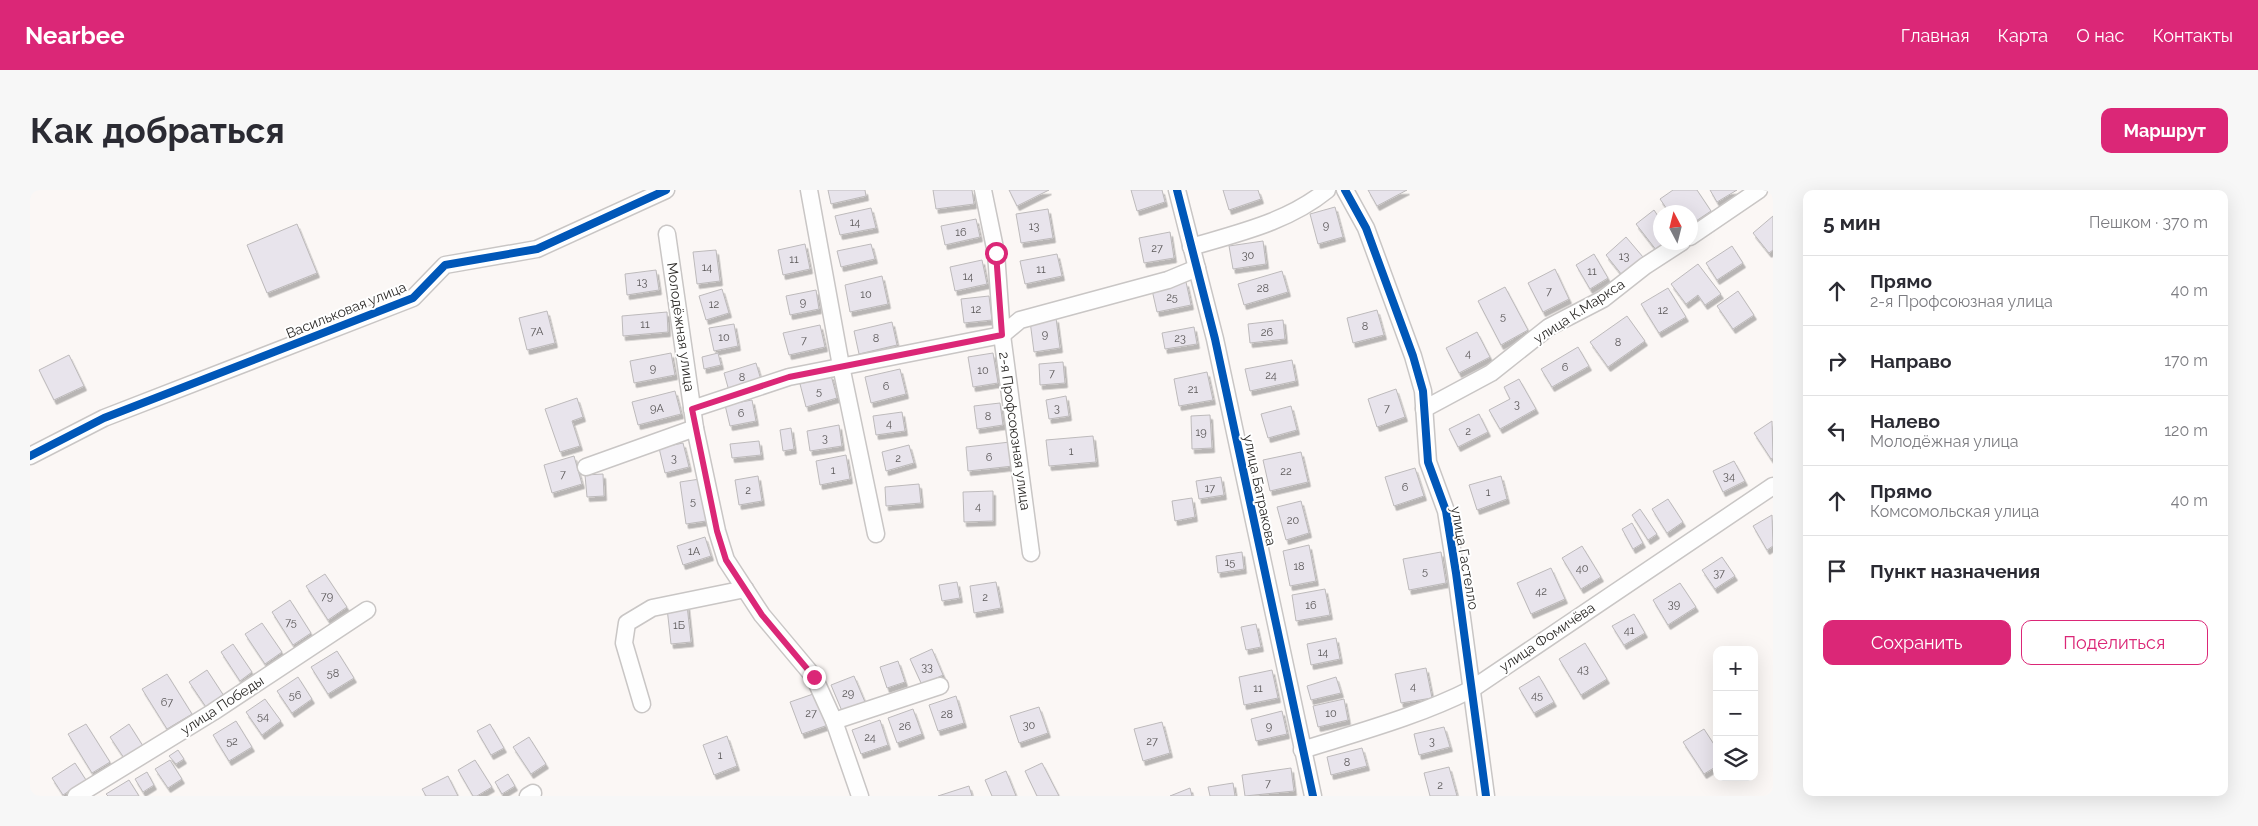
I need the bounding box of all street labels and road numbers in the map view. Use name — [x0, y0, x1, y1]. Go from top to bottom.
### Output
street label: Молодёжная улица — [664, 262, 698, 392]
street label: улица К.Маркса — [1530, 276, 1628, 346]
street label: Васильковая улица — [284, 279, 408, 341]
street label: 2-я Профсоюзная улица — [996, 351, 1034, 511]
street label: улица Батракова — [1240, 433, 1280, 547]
street label: улица Гастелло — [1448, 505, 1482, 611]
street label: улица Фомичёва — [1496, 599, 1598, 675]
street label: улица Победы — [177, 672, 267, 738]

